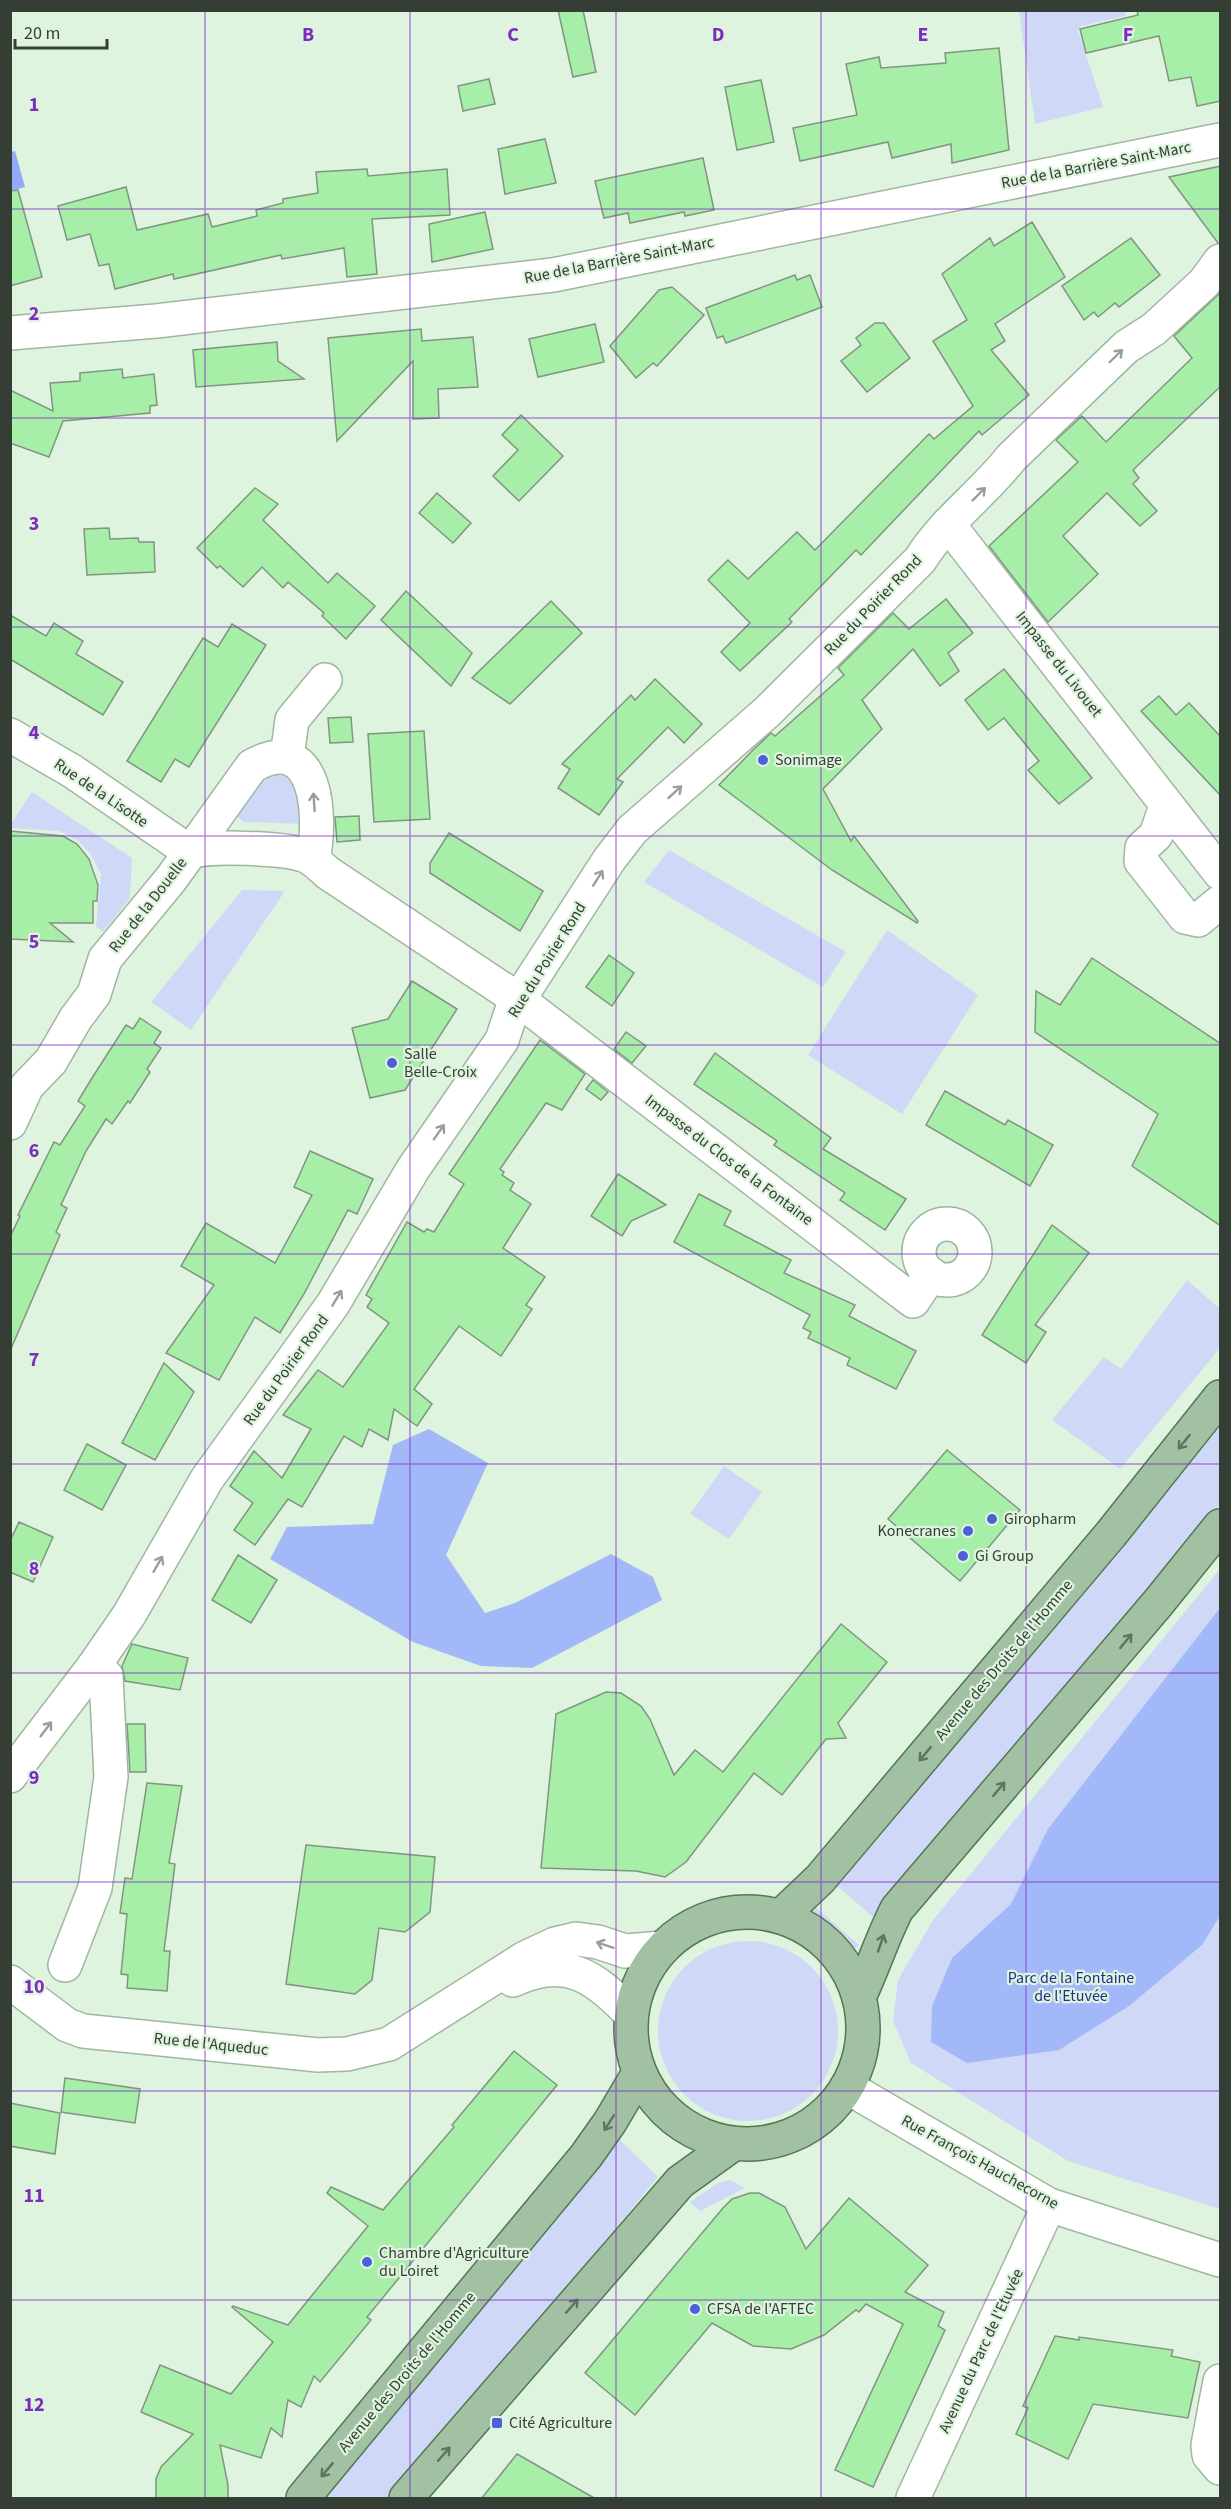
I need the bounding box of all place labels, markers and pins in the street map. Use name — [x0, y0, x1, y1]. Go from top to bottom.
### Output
place label: Sonimage — [775, 749, 842, 771]
marker: Sonimage — [756, 753, 770, 767]
place label: Salle Belle-Croix — [404, 1043, 477, 1083]
marker: Salle Belle-Croix — [385, 1056, 399, 1070]
place label: Giropharm — [1004, 1508, 1076, 1530]
marker: Giropharm — [985, 1512, 999, 1526]
place label: Konecranes — [878, 1520, 956, 1542]
marker: Konecranes — [961, 1524, 975, 1538]
place label: Gi Group — [975, 1545, 1034, 1567]
marker: Gi Group — [956, 1549, 970, 1563]
place label: Chambre d'Agriculture du Loiret — [379, 2242, 529, 2282]
marker: Chambre d'Agriculture du Loiret — [360, 2255, 374, 2269]
place label: CFSA de l'AFTEC — [707, 2298, 814, 2320]
marker: CFSA de l'AFTEC — [688, 2302, 702, 2316]
place label: Cité Agriculture — [509, 2412, 612, 2434]
marker: Cité Agriculture — [490, 2416, 504, 2430]

